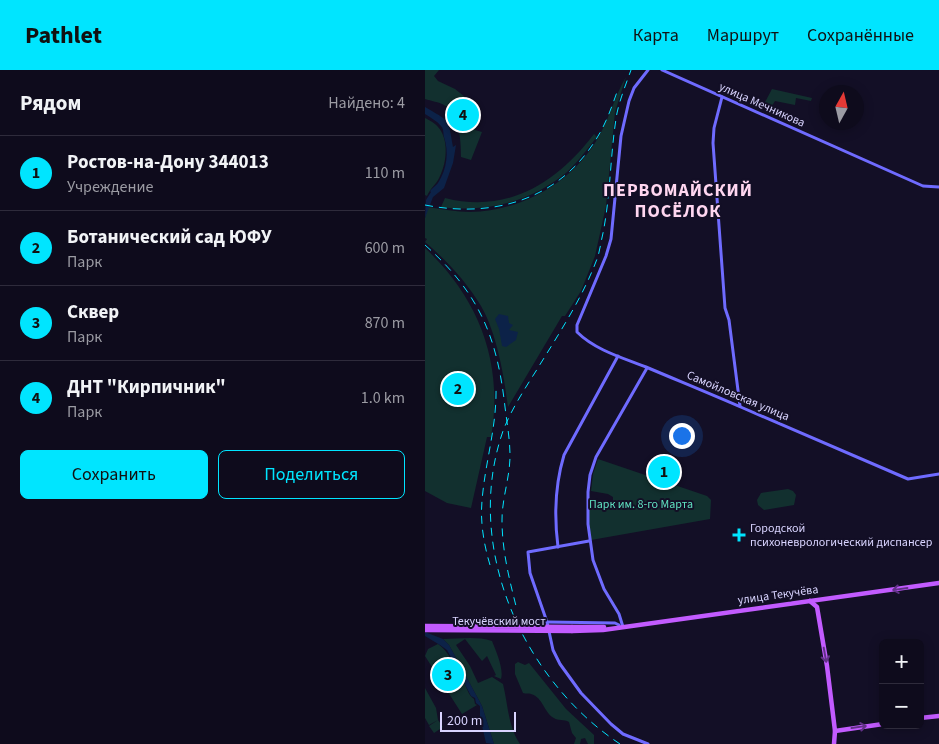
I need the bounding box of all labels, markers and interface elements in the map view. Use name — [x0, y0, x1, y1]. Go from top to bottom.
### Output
text: Pathlet — [25, 18, 102, 53]
text: Карта — [633, 23, 679, 48]
text: Маршрут — [707, 23, 779, 48]
text: Сохранённые — [807, 23, 914, 48]
street label: улица Мечникова — [716, 78, 808, 132]
north arrow — [819, 85, 864, 130]
text: Рядом — [20, 88, 81, 118]
text: Найдено: 4 — [328, 92, 405, 114]
pin: 4 — [447, 96, 479, 134]
text: Ростов-на-Дону 344013 — [67, 149, 269, 176]
text: 1 — [32, 162, 40, 184]
text: 110 m — [365, 162, 405, 184]
text: Учреждение — [67, 176, 154, 198]
district label: ПЕРВОМАЙСКИЙ ПОСЁЛОК — [603, 178, 753, 224]
text: Ботанический сад ЮФУ — [67, 224, 272, 251]
text: 2 — [32, 237, 40, 259]
text: 600 m — [365, 237, 405, 259]
text: Парк — [67, 251, 102, 273]
text: Сквер — [67, 299, 119, 326]
text: 3 — [32, 312, 40, 334]
text: 870 m — [365, 312, 405, 334]
text: Парк — [67, 326, 102, 348]
street label: Самойловская улица — [684, 367, 792, 425]
pin: 2 — [442, 370, 474, 408]
text: ДНТ "Кирпичник" — [67, 374, 226, 401]
text: 4 — [32, 387, 40, 409]
text: 1.0 km — [361, 387, 405, 409]
text: Парк — [67, 401, 102, 423]
your location — [669, 423, 695, 449]
button: Сохранить — [20, 450, 208, 499]
button: Поделиться — [218, 450, 405, 499]
pin: 1 — [648, 453, 680, 491]
park label: Парк им. 8-го Марта — [589, 496, 693, 513]
place label: Городской психоневрологический диспансер — [750, 520, 933, 551]
marker: Городской психоневрологический диспансер — [732, 528, 746, 542]
street label: улица Текучёва — [737, 581, 819, 609]
one-way arrow — [893, 584, 909, 594]
street label: Текучёвский мост — [452, 613, 546, 630]
map controls — [879, 639, 924, 729]
button: + — [879, 639, 924, 684]
one-way arrow — [821, 647, 831, 663]
pin: 3 — [432, 656, 464, 694]
button: − — [879, 684, 924, 729]
scale bar — [440, 709, 516, 732]
text: 200 m — [447, 711, 482, 731]
one-way arrow — [850, 722, 866, 732]

